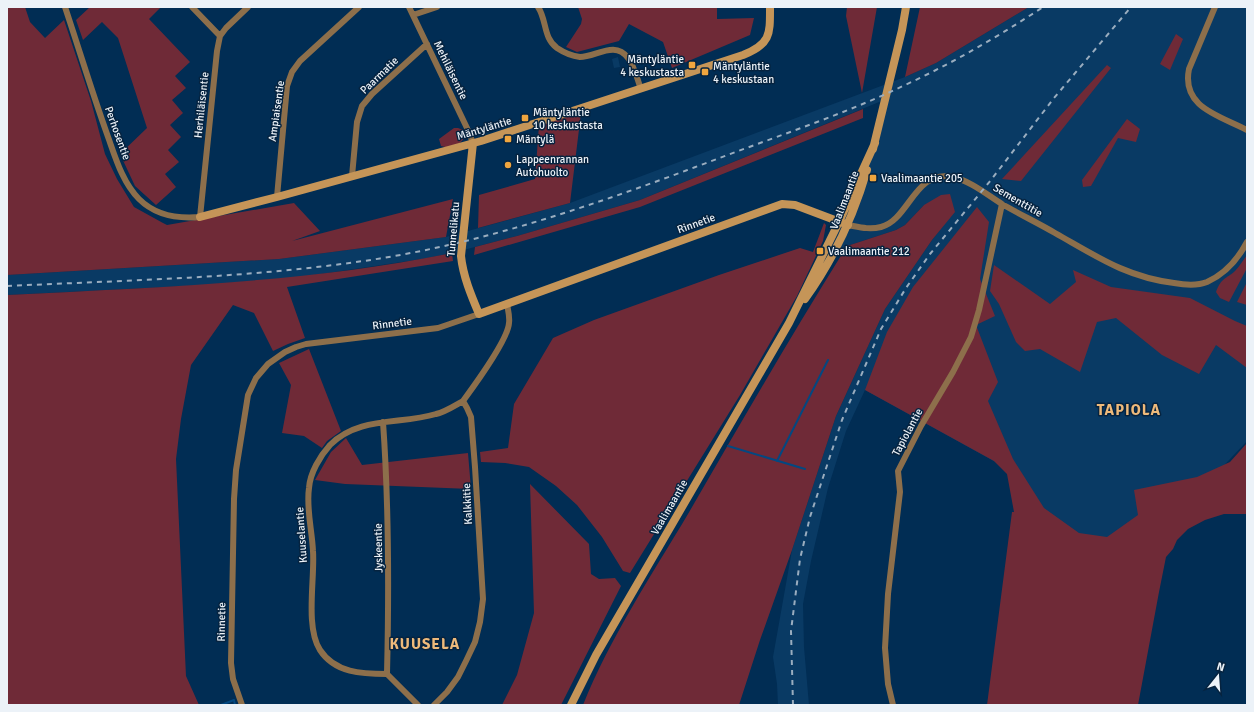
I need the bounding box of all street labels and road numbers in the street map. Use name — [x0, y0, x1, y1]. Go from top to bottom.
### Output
street label: Mehiläisentie — [431, 39, 470, 102]
street label: Paarmatie — [358, 54, 401, 97]
street label: Herhiläisentie — [192, 71, 211, 139]
street label: Ampiaisentie — [266, 80, 287, 142]
street label: Perhosentie — [102, 105, 133, 162]
street label: Mäntyläntie — [455, 114, 513, 143]
street label: Vaalimaantie — [827, 169, 862, 231]
street label: Sementtitie — [991, 181, 1045, 220]
street label: Tunnelikatu — [445, 201, 462, 257]
street label: Rinnetie — [675, 211, 717, 236]
street label: Rinnetie — [372, 315, 412, 332]
street label: Tapiolantie — [890, 406, 925, 458]
street label: Vaalimaantie — [648, 477, 690, 537]
street label: Kalkkitie — [460, 483, 475, 525]
street label: Kuuselantie — [293, 507, 310, 563]
street label: Jyskeentie — [372, 523, 385, 573]
street label: Rinnetie — [215, 602, 228, 642]

